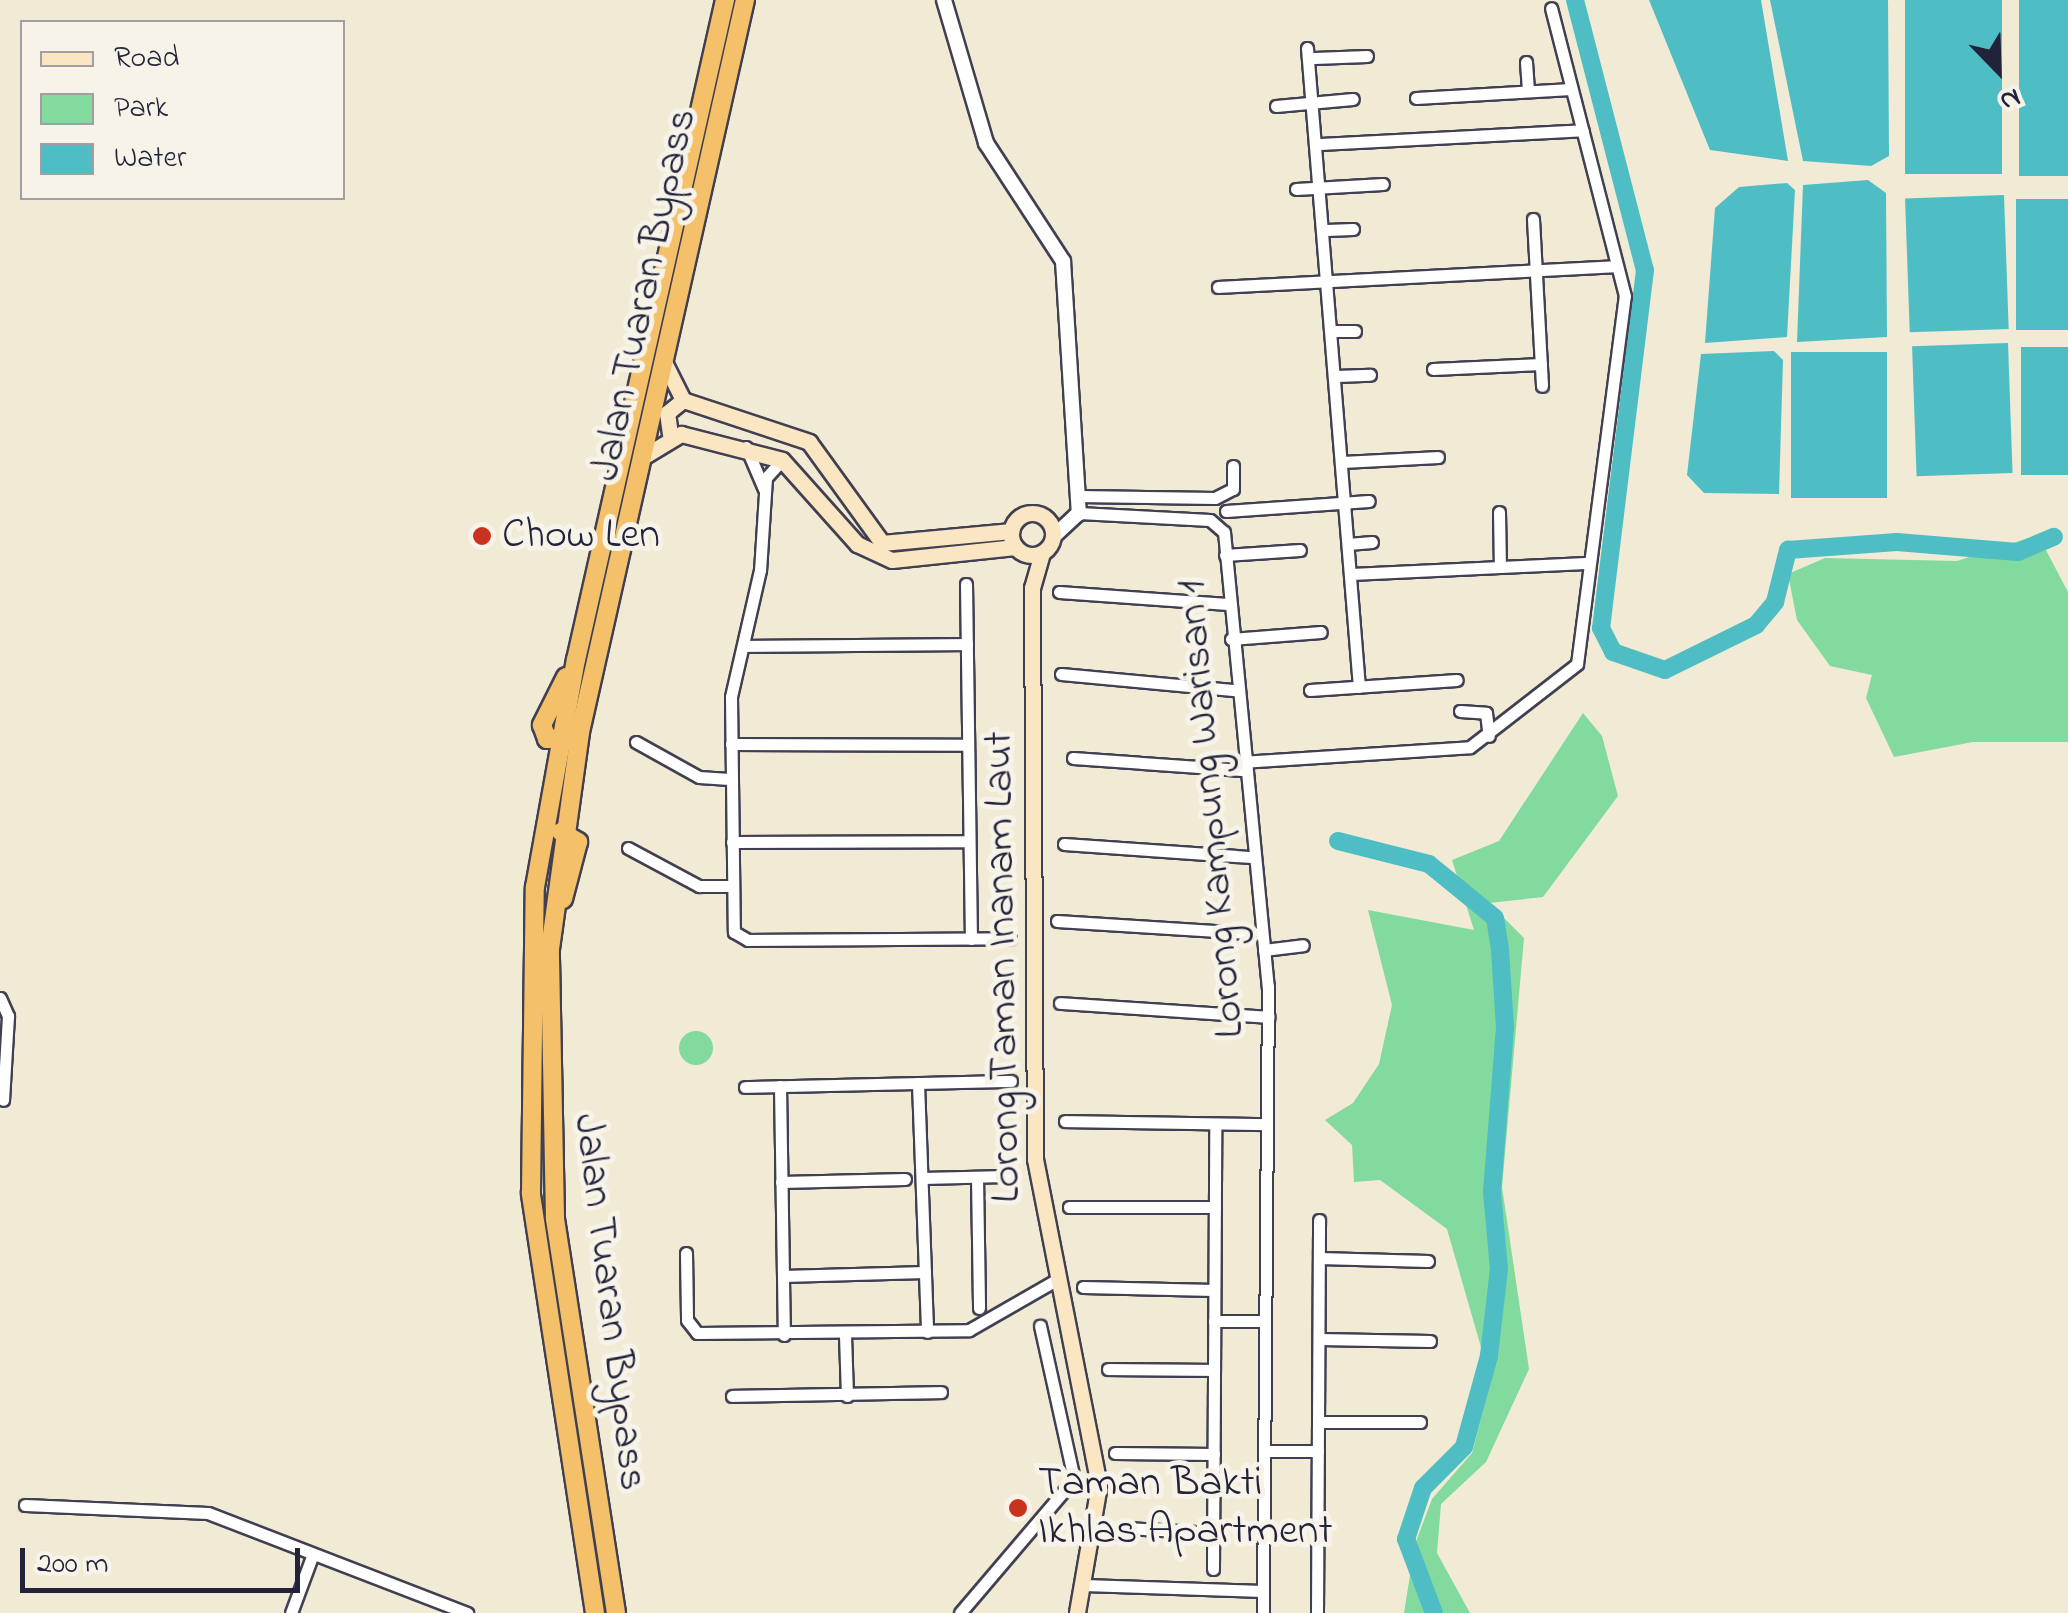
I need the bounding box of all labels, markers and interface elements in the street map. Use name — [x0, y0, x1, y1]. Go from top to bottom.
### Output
legend — [20, 20, 345, 200]
north arrow — [1948, 20, 2048, 120]
text: Road — [114, 37, 179, 81]
text: N — [1993, 76, 2027, 121]
text: Park — [114, 87, 168, 131]
street label: Jalan Tuaran Bypass — [581, 104, 709, 486]
text: Water — [114, 137, 186, 181]
place label: Chow Len — [502, 511, 660, 561]
marker: Chow Len — [471, 525, 493, 547]
street label: Lorong Kampung Warisan 1 — [1167, 578, 1257, 1040]
street label: Lorong Taman Inanam Laut — [975, 731, 1033, 1203]
street label: Jalan Tuaran Bypass — [561, 1111, 657, 1493]
place label: Taman Bakti Ikhlas Apartment — [1038, 1459, 1333, 1558]
marker: Taman Bakti Ikhlas Apartment — [1007, 1497, 1029, 1519]
scale bar — [25, 1528, 305, 1590]
text: 200 m — [37, 1543, 109, 1587]

